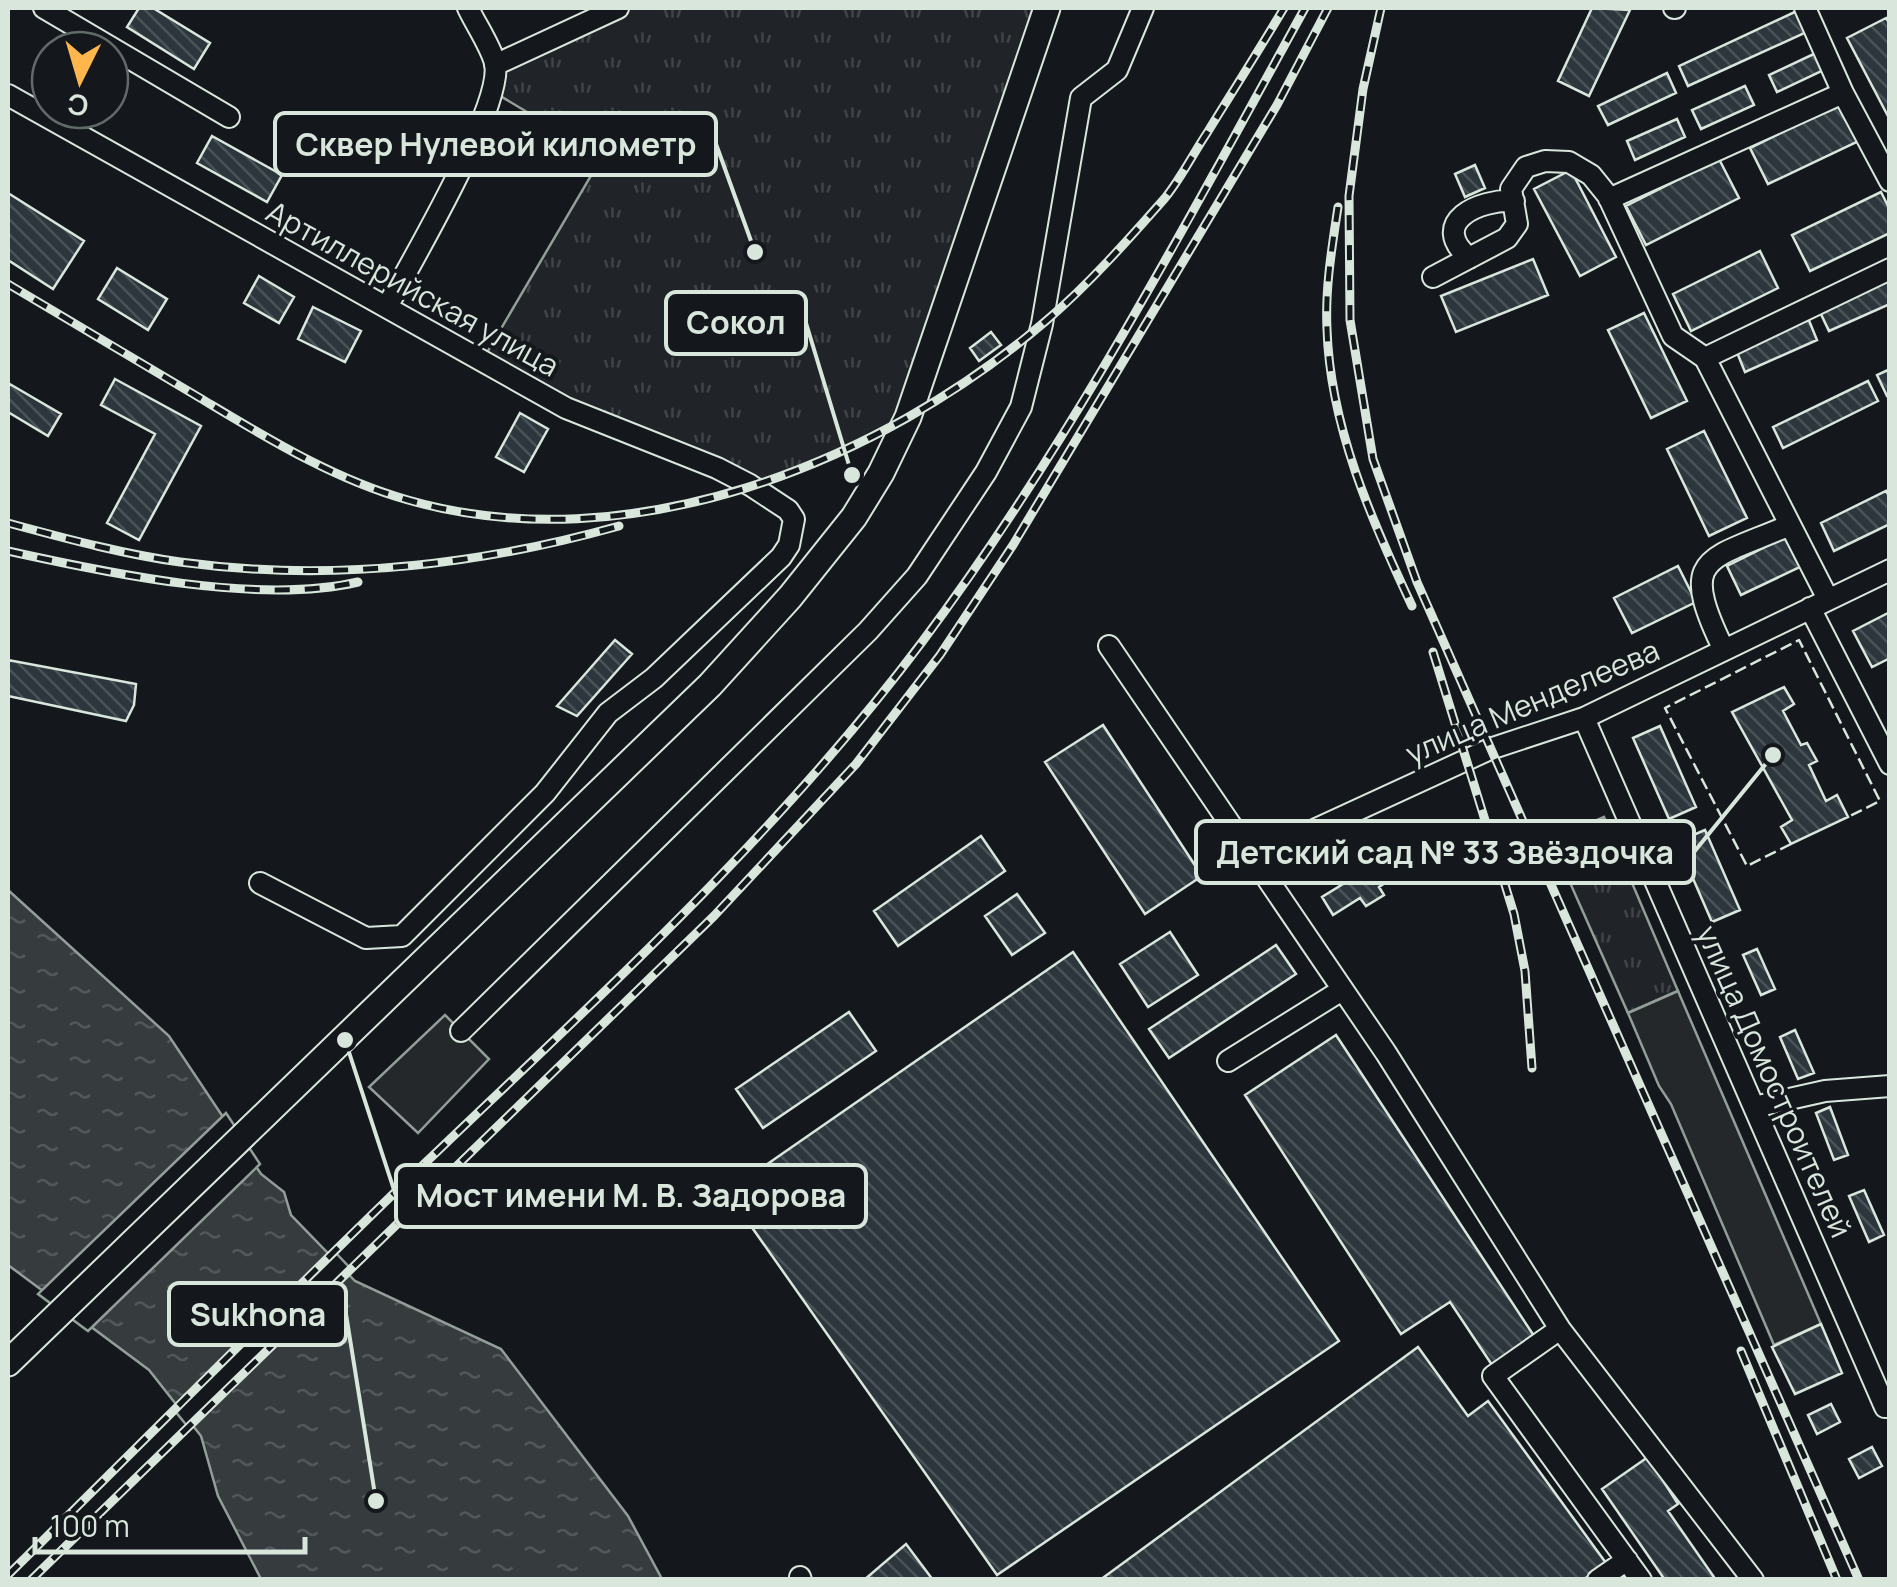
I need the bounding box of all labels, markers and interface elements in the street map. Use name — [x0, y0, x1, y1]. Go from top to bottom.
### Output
north arrow — [30, 30, 130, 130]
text: С — [66, 86, 90, 126]
callout: Сквер Нулевой километр — [275, 113, 716, 175]
text: Сквер Нулевой километр — [295, 122, 697, 166]
street label: Артиллерийская улица — [259, 190, 567, 386]
callout: Сокол — [666, 292, 806, 354]
text: Сокол — [686, 300, 786, 344]
street label: улица Менделеева — [1399, 629, 1665, 773]
callout: Детский сад № 33 Звёздочка — [1196, 821, 1694, 883]
text: Детский сад № 33 Звёздочка — [1216, 830, 1674, 874]
street label: улица Домостроителей — [1688, 918, 1862, 1244]
callout: Мост имени М. В. Задорова — [396, 1165, 866, 1227]
text: Мост имени М. В. Задорова — [416, 1173, 846, 1217]
callout: Sukhona — [169, 1283, 346, 1345]
text: Sukhona — [190, 1292, 326, 1336]
scale bar — [35, 1492, 305, 1554]
text: 100 m — [50, 1505, 130, 1546]

